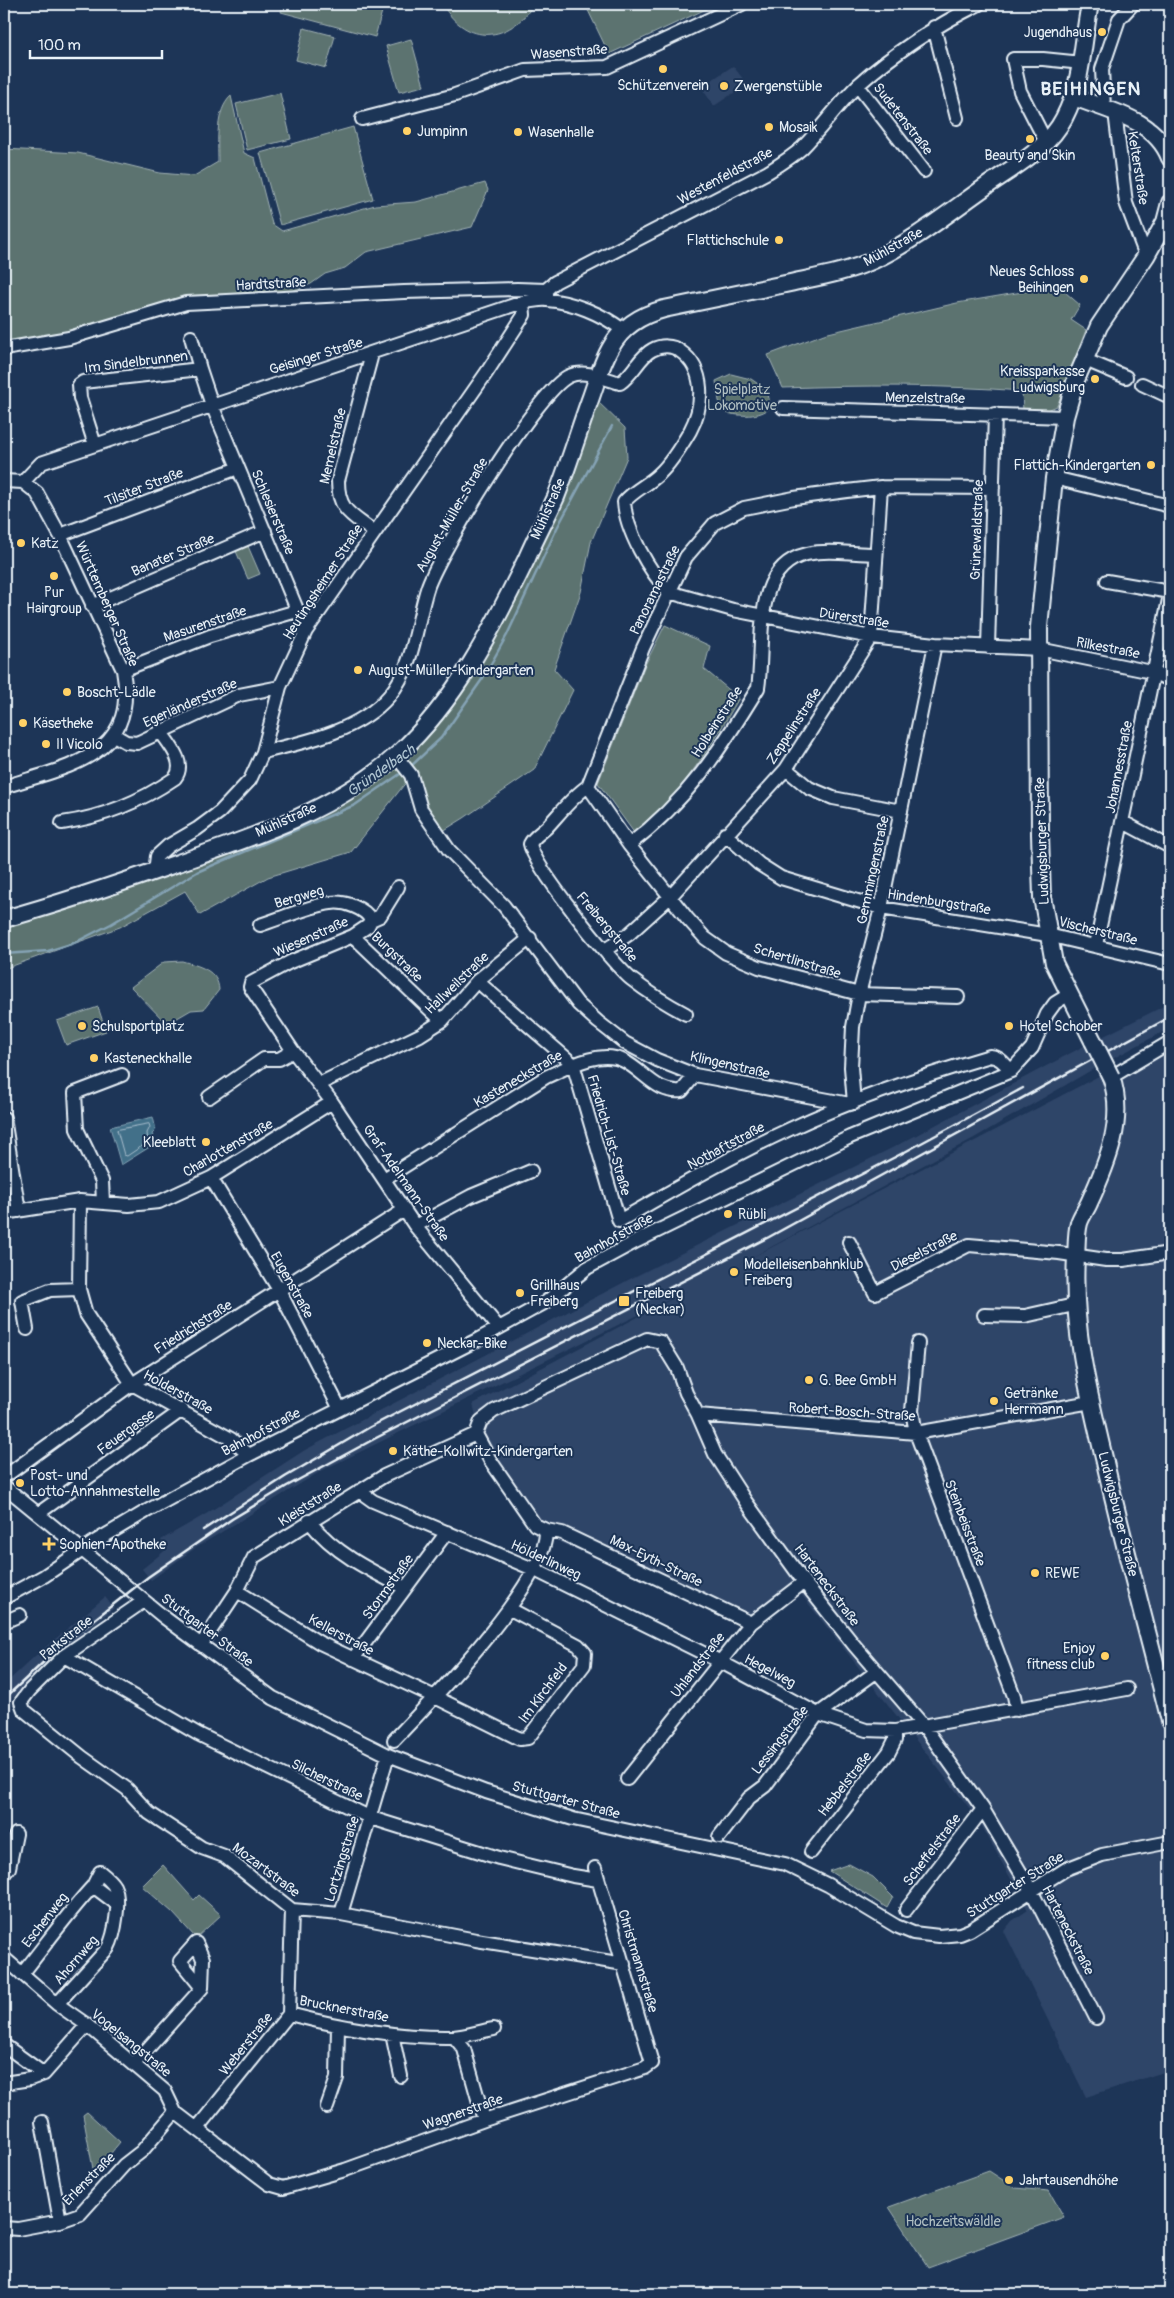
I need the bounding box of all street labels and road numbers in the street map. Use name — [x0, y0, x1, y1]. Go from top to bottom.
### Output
street label: Wasenstraße — [530, 41, 608, 63]
street label: Sudetenstraße — [870, 80, 937, 159]
street label: Kelterstraße — [1124, 130, 1152, 206]
street label: Westenfeldstraße — [675, 144, 776, 208]
street label: Mühlstraße — [860, 224, 926, 270]
street label: Hardtstraße — [235, 274, 307, 294]
street label: Geisinger Straße — [267, 334, 365, 378]
street label: Im Sindelbrunnen — [83, 347, 189, 377]
street label: Menzelstraße — [885, 389, 965, 407]
street label: Memelstraße — [316, 406, 350, 486]
street label: August-Müller-Straße — [412, 455, 492, 575]
street label: Tilsiter Straße — [102, 464, 186, 510]
street label: Schlesierstraße — [247, 467, 299, 557]
street label: Mühlstraße — [527, 476, 569, 542]
street label: Grünewaldstraße — [967, 479, 987, 580]
street label: Heutingsheimer Straße — [279, 521, 367, 643]
street label: Banater Straße — [129, 530, 217, 580]
street label: Württemberger Straße — [72, 539, 142, 669]
street label: Panoramastraße — [626, 542, 684, 637]
street label: Masurenstraße — [161, 602, 249, 646]
street label: Dürerstraße — [818, 604, 890, 632]
street label: Rilkestraße — [1075, 633, 1141, 663]
street label: Egerländerstraße — [140, 675, 240, 731]
street label: Holbeinstraße — [688, 683, 746, 761]
street label: Zeppelinstraße — [763, 684, 825, 767]
street label: Johannesstraße — [1102, 719, 1136, 815]
street label: Ludwigsburger Straße — [1031, 777, 1053, 905]
street label: Mühlstraße — [253, 799, 319, 841]
street label: Gemmingenstraße — [853, 814, 893, 926]
street label: Bergweg — [272, 882, 326, 912]
street label: Hindenburgstraße — [886, 885, 992, 919]
street label: Freibergstraße — [573, 888, 641, 966]
street label: Wiesenstraße — [271, 913, 351, 961]
street label: Vischerstraße — [1057, 913, 1139, 949]
street label: Burgstraße — [368, 928, 426, 986]
street label: Schertlinstraße — [751, 940, 843, 982]
street label: Hallweilstraße — [422, 948, 493, 1018]
street label: Kasteneckstraße — [471, 1047, 565, 1111]
street label: Klingenstraße — [688, 1048, 772, 1082]
street label: Friedrich-List-Straße — [584, 1073, 634, 1197]
street label: Charlottenstraße — [180, 1115, 276, 1181]
street label: Nothaftstraße — [684, 1119, 768, 1173]
street label: Graf-Adelmann-Straße — [359, 1121, 453, 1245]
street label: Bahnhofstraße — [572, 1210, 656, 1266]
street label: Dieselstraße — [888, 1227, 960, 1275]
street label: Eugenstraße — [267, 1249, 317, 1321]
street label: Friedrichstraße — [151, 1296, 235, 1358]
street label: Holderstraße — [140, 1366, 216, 1418]
street label: Robert-Bosch-Straße — [788, 1399, 916, 1425]
street label: Bahnhofstraße — [219, 1404, 303, 1460]
street label: Feuergasse — [94, 1405, 158, 1459]
street label: Ludwigsburger Straße — [1094, 1450, 1142, 1578]
street label: Steinbeisstraße — [941, 1477, 989, 1569]
street label: Kleiststraße — [275, 1478, 345, 1530]
street label: Max-Eyth-Straße — [607, 1531, 705, 1591]
street label: Hölderlinweg — [508, 1536, 584, 1584]
street label: Harteneckstraße — [791, 1541, 863, 1629]
street label: Stormstraße — [359, 1551, 417, 1623]
street label: Stuttgarter Straße — [158, 1590, 257, 1670]
street label: Kellerstraße — [305, 1611, 377, 1659]
street label: Parkstraße — [36, 1612, 96, 1664]
street label: Uhlandstraße — [667, 1629, 729, 1701]
street label: Hegelweg — [741, 1650, 799, 1692]
street label: Im Kirchfeld — [515, 1659, 571, 1726]
street label: Lessingstraße — [748, 1702, 812, 1778]
street label: Hebbelstraße — [815, 1748, 875, 1820]
street label: Silcherstraße — [288, 1755, 366, 1805]
street label: Stuttgarter Straße — [510, 1777, 622, 1823]
street label: Scheffelstraße — [899, 1810, 965, 1889]
street label: Lortzingstraße — [321, 1814, 363, 1904]
street label: Mozartstraße — [229, 1839, 303, 1901]
street label: Stuttgarter Straße — [963, 1848, 1067, 1922]
street label: Harteneckstraße — [1038, 1882, 1098, 1978]
street label: Eschenweg — [18, 1889, 72, 1951]
street label: Christmannstraße — [614, 1908, 662, 2015]
street label: Ahornweg — [50, 1932, 102, 1988]
street label: Brucknerstraße — [298, 1992, 390, 2026]
street label: Vogelsangstraße — [87, 2005, 175, 2081]
street label: Weberstraße — [216, 2009, 276, 2079]
street label: Wagnerstraße — [421, 2090, 505, 2134]
street label: Erlenstraße — [59, 2149, 119, 2209]

